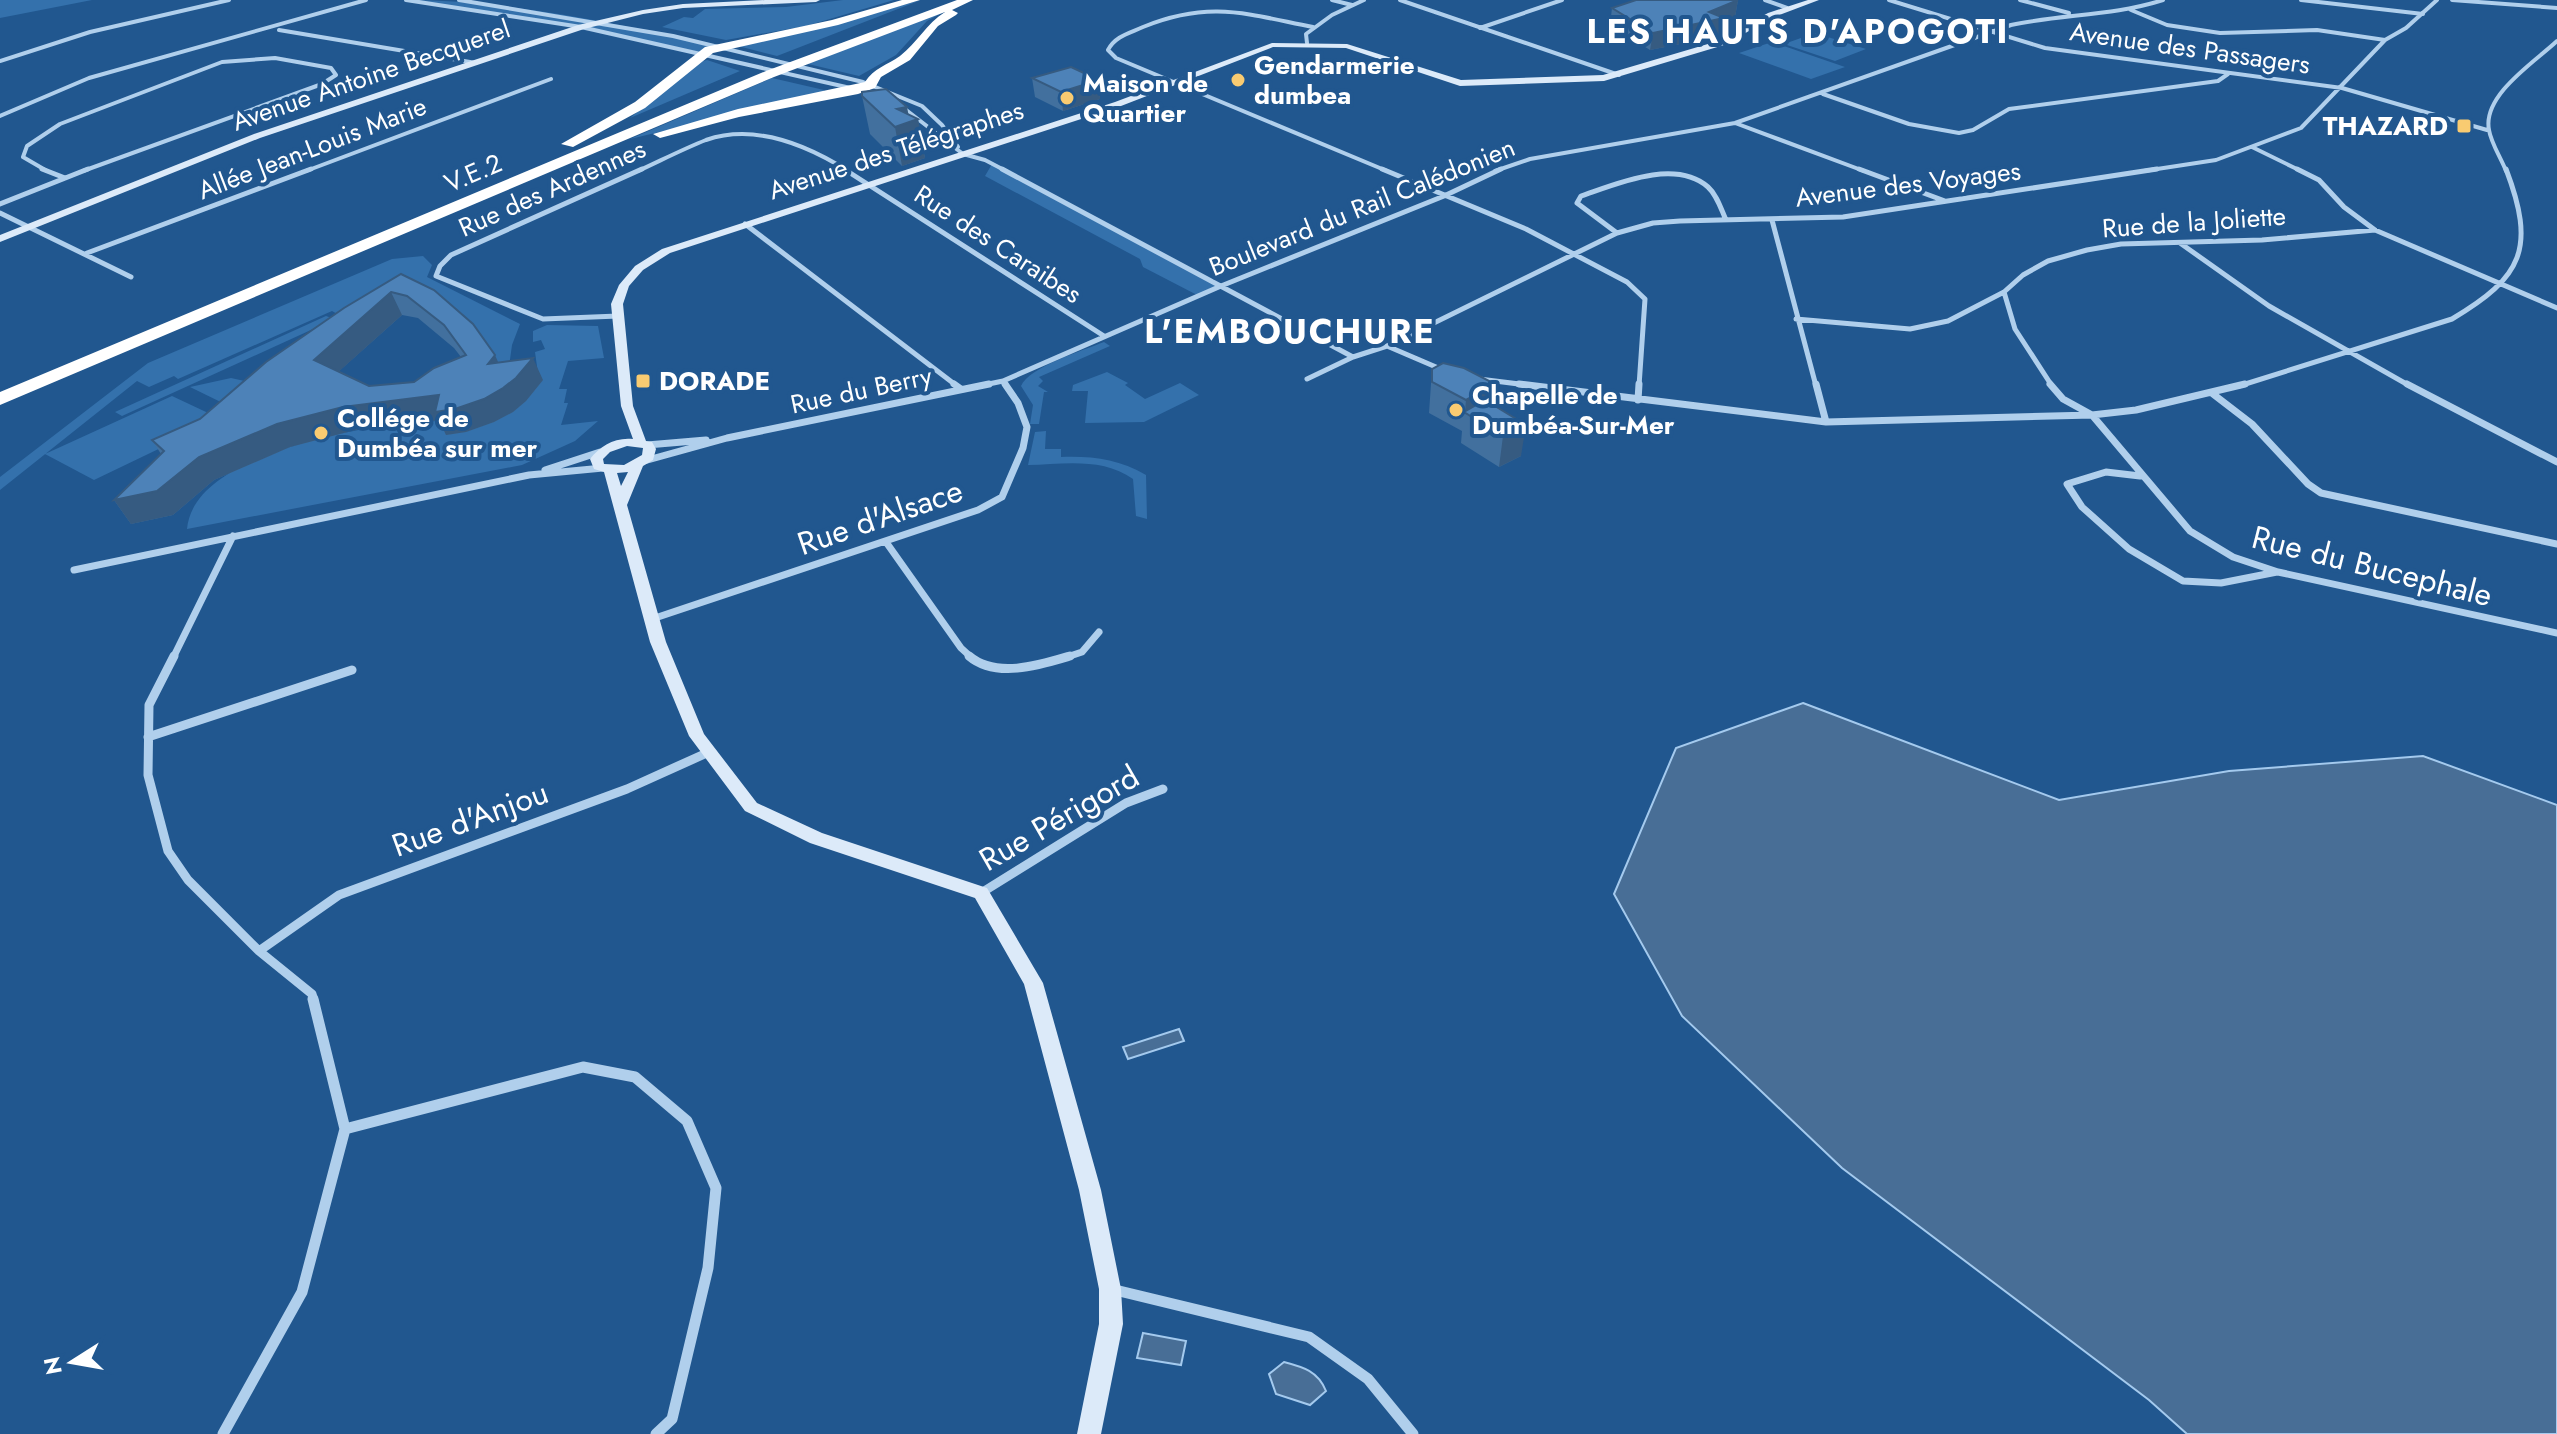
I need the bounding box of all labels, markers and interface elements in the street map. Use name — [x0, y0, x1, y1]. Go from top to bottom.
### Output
district label: LES HAUTS D'APOGOTI — [1587, 7, 2009, 56]
street label: Avenue Antoine Becquerel — [227, 10, 515, 140]
street label: Avenue des Passagers — [2067, 12, 2313, 84]
place label: Gendarmerie dumbea — [1254, 46, 1415, 114]
place label: Maison de Quartier — [1083, 64, 1208, 132]
marker: Gendarmerie dumbea — [1229, 71, 1247, 89]
street label: Allée Jean-Louis Marie — [192, 87, 432, 209]
marker: Maison de Quartier — [1058, 89, 1076, 107]
street label: Avenue des Télégraphes — [764, 91, 1028, 209]
place label: THAZARD — [2323, 107, 2448, 145]
marker: THAZARD — [2455, 117, 2473, 135]
street label: Boulevard du Rail Calédonien — [1203, 128, 1521, 286]
street label: Rue des Ardennes — [452, 130, 652, 246]
street label: V.E.2 — [438, 144, 508, 202]
street label: Avenue des Voyages — [1793, 151, 2023, 217]
street label: Rue des Caraibes — [907, 175, 1089, 313]
street label: Rue de la Joliette — [2101, 197, 2287, 247]
district label: L'EMBOUCHURE — [1144, 307, 1436, 356]
street label: Rue du Berry — [787, 356, 936, 424]
place label: DORADE — [659, 362, 770, 400]
marker: DORADE — [634, 372, 652, 390]
place label: Chapelle de Dumbéa-Sur-Mer — [1472, 376, 1675, 444]
place label: Collége de Dumbéa sur mer — [337, 399, 538, 467]
marker: Chapelle de Dumbéa-Sur-Mer — [1447, 401, 1465, 419]
marker: Collége de Dumbéa sur mer — [312, 424, 330, 442]
street label: Rue d'Alsace — [791, 467, 969, 567]
street label: Rue du Bucephale — [2247, 514, 2497, 618]
street label: Rue Périgord — [970, 754, 1148, 882]
street label: Rue d'Anjou — [385, 769, 555, 869]
north arrow — [32, 1322, 112, 1402]
text: N — [35, 1354, 70, 1377]

